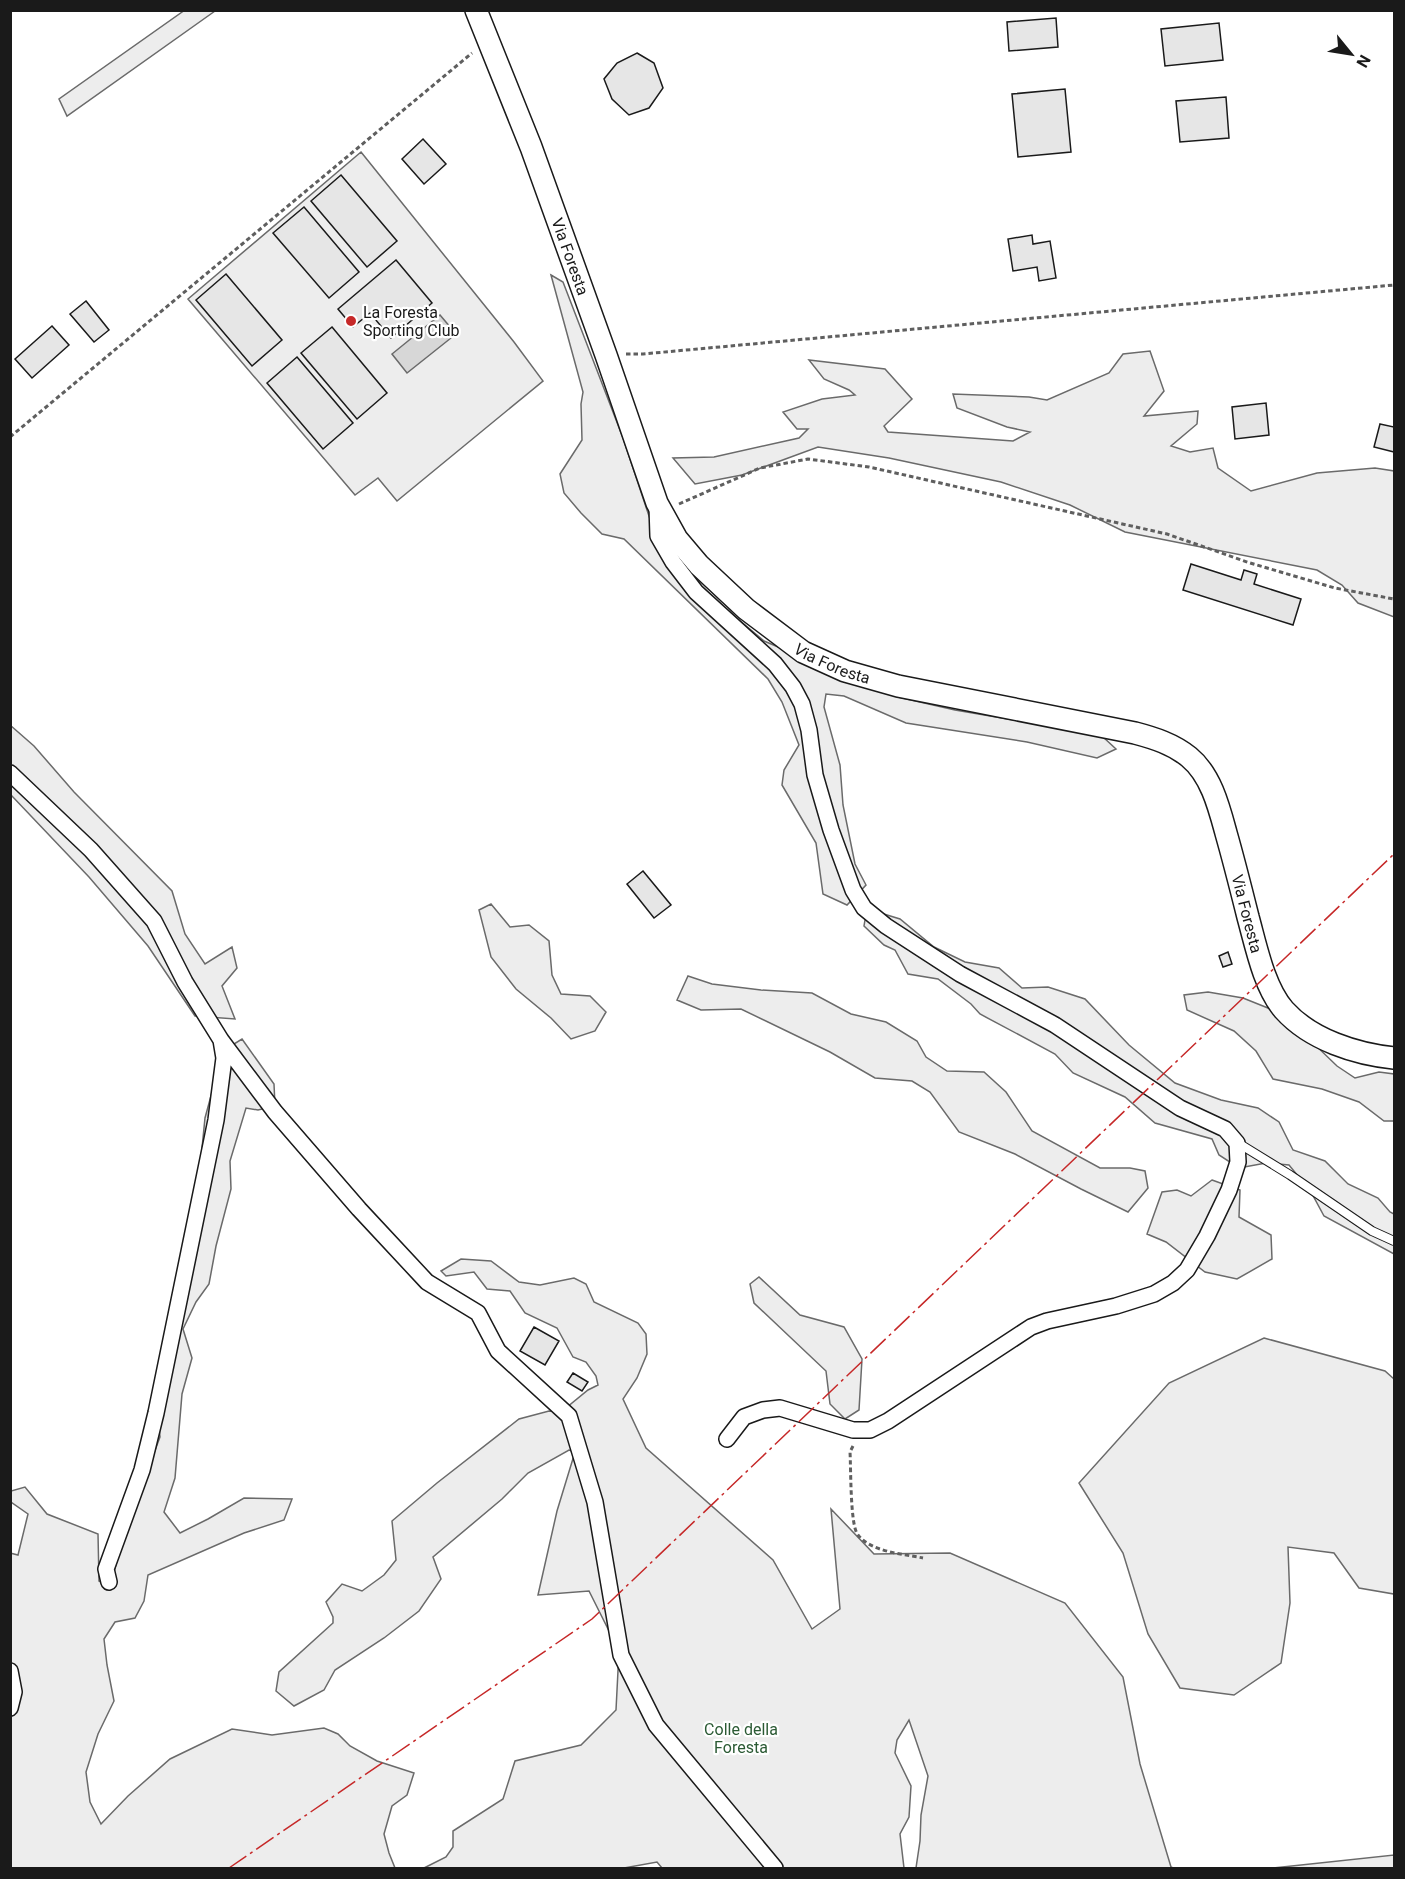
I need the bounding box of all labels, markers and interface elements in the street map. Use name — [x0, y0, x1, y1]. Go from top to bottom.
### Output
north arrow — [1321, 24, 1381, 84]
text: N — [1353, 52, 1375, 71]
street label: Via Foresta — [547, 216, 593, 298]
place label: La Foresta Sporting Club — [363, 303, 459, 340]
marker: La Foresta Sporting Club — [344, 314, 358, 328]
street label: Via Foresta — [790, 640, 872, 688]
street label: Via Foresta — [1228, 872, 1266, 955]
park label: Colle della Foresta — [704, 1720, 778, 1757]

